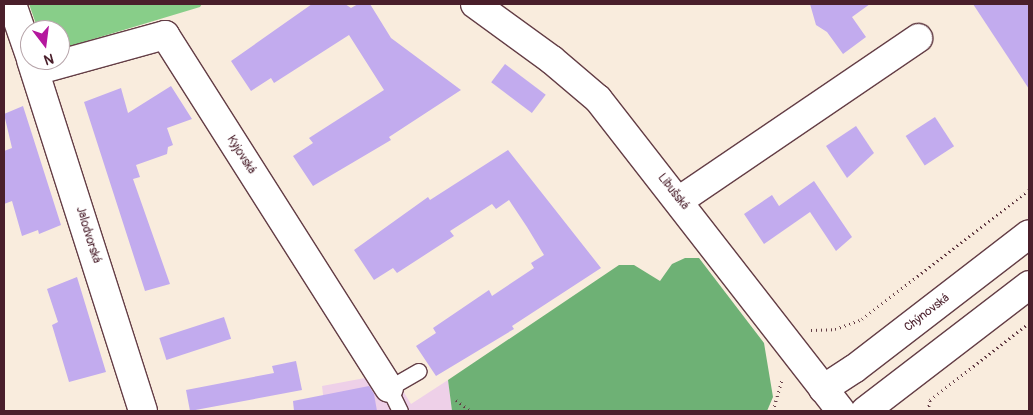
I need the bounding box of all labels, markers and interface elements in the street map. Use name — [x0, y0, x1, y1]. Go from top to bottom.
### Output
north arrow — [20, 20, 70, 70]
text: N — [42, 50, 56, 68]
street label: Kyjovská — [224, 133, 258, 177]
street label: Libušská — [654, 171, 692, 213]
street label: Jalodvorská — [73, 205, 103, 265]
street label: Chýnovská — [902, 291, 952, 335]

